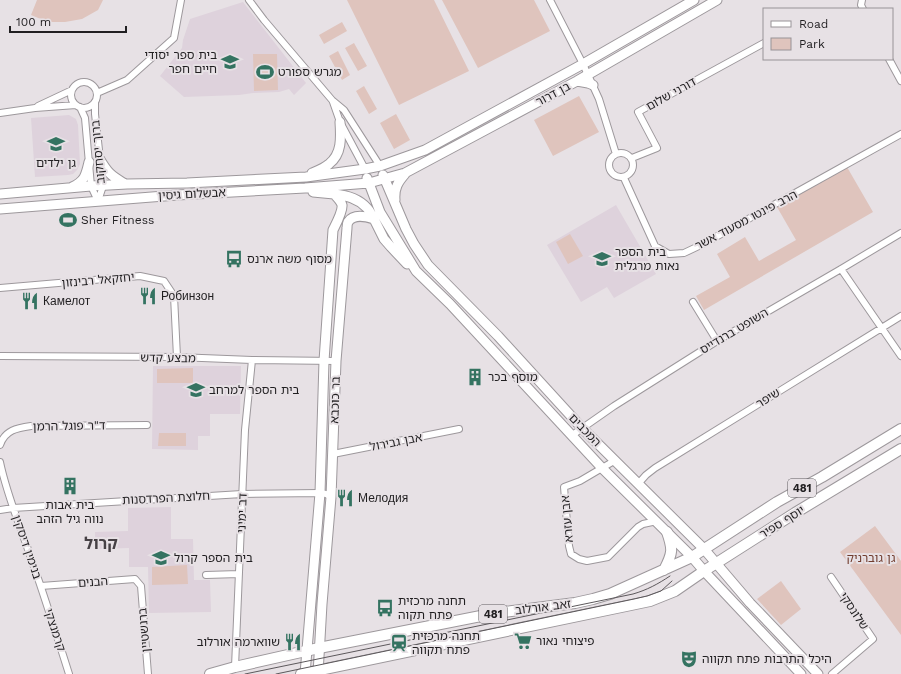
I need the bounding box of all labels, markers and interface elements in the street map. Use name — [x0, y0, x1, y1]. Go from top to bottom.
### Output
scale bar — [10, 8, 126, 34]
legend — [763, 8, 893, 60]
text: 100 m — [16, 15, 51, 29]
text: Road — [799, 17, 828, 31]
text: Park — [799, 37, 825, 51]
place label: בית ספר יסודי חיים חפר — [145, 48, 217, 76]
school or university icon: בית ספר יסודי חיים חפר — [220, 52, 240, 72]
sports icon: מגרש ספורט — [255, 62, 275, 82]
place label: מגרש ספורט — [278, 65, 342, 79]
street label: דורני שלום — [644, 74, 699, 113]
street label: בן דרור — [533, 79, 573, 109]
street label: ברוך יסחקוב — [88, 119, 108, 185]
school or university icon: גן ילדים — [46, 134, 66, 154]
place label: גן ילדים — [36, 156, 77, 170]
street label: אבשלום גיסין — [158, 185, 227, 203]
street label: הרב פינטו מסעוד אשר — [693, 187, 799, 253]
sports icon: Sher Fitness — [58, 210, 78, 230]
place label: Sher Fitness — [81, 213, 154, 227]
place label: בית הספר נאות מרגלית — [615, 245, 679, 273]
bus stop icon: מסוף משה ארנס — [224, 249, 244, 269]
school or university icon: בית הספר נאות מרגלית — [592, 249, 612, 269]
place label: מסוף משה ארנס — [247, 252, 332, 266]
street label: יחזקאל רבינזון — [61, 270, 135, 290]
restaurant icon: Робинзон — [138, 286, 158, 306]
place label: Робинзон — [161, 289, 214, 303]
restaurant icon: Камелот — [20, 291, 40, 311]
place label: Камелот — [43, 294, 91, 308]
street label: השופט ברנדייס — [697, 305, 771, 357]
street label: מבצע קדש — [140, 351, 196, 365]
building icon: מוסף בכר — [465, 367, 485, 387]
place label: מוסף בכר — [488, 370, 538, 384]
street label: בר כוכבא — [327, 376, 343, 424]
school or university icon: בית הספר למרחב — [186, 380, 206, 400]
place label: בית הספר למרחב — [209, 383, 300, 397]
street label: שיפר — [753, 385, 783, 411]
street label: המכבים — [566, 411, 604, 449]
street label: ד"ר פוגל הרמן — [33, 418, 106, 434]
street label: אבן גבירול — [368, 430, 424, 454]
building icon: בית אבות נווה גיל הזהב — [60, 476, 80, 496]
road number: 481 — [788, 479, 816, 497]
restaurant icon: Мелодия — [335, 488, 355, 508]
street label: חלוצת הפרדסנות — [122, 489, 210, 507]
place label: Мелодия — [358, 491, 408, 505]
street label: דב ימיני — [234, 492, 250, 533]
street label: אבן עזרא — [558, 494, 576, 543]
place label: בית אבות נווה גיל הזהב — [36, 498, 104, 526]
street label: יוסף ספיר — [757, 503, 807, 541]
street label: בנימין דיסקין — [9, 513, 45, 581]
district label: קרול — [84, 534, 118, 553]
school or university icon: בית הספר קרול — [151, 548, 171, 568]
place label: בית הספר קרול — [174, 551, 253, 565]
park label: גן גוברניק — [847, 551, 896, 565]
street label: הבנים — [77, 574, 109, 590]
street label: שלונסקי — [836, 590, 872, 632]
place label: תחנה מרכזית פתח תקוה — [398, 594, 466, 622]
street label: זאב אורלוב — [514, 597, 572, 617]
bus stop icon: תחנה מרכזית פתח תקוה — [375, 598, 395, 618]
road number: 481 — [479, 605, 507, 623]
street label: קרמנצקי — [42, 607, 69, 653]
street label: ברנשטיין — [135, 607, 153, 653]
place label: תחנה מרכזית פתח תקווה — [412, 629, 480, 657]
supermarket icon: פיצוחי נאור — [513, 631, 533, 651]
restaurant icon: שווארמה אורלוב — [283, 632, 303, 652]
station icon: תחנה מרכזית פתח תקווה — [389, 633, 409, 653]
place label: פיצוחי נאור — [536, 634, 595, 648]
place label: שווארמה אורלוב — [197, 635, 280, 649]
theatre icon: היכל התרבות פתח תקווה — [679, 649, 699, 669]
place label: היכל התרבות פתח תקווה — [702, 652, 832, 666]

